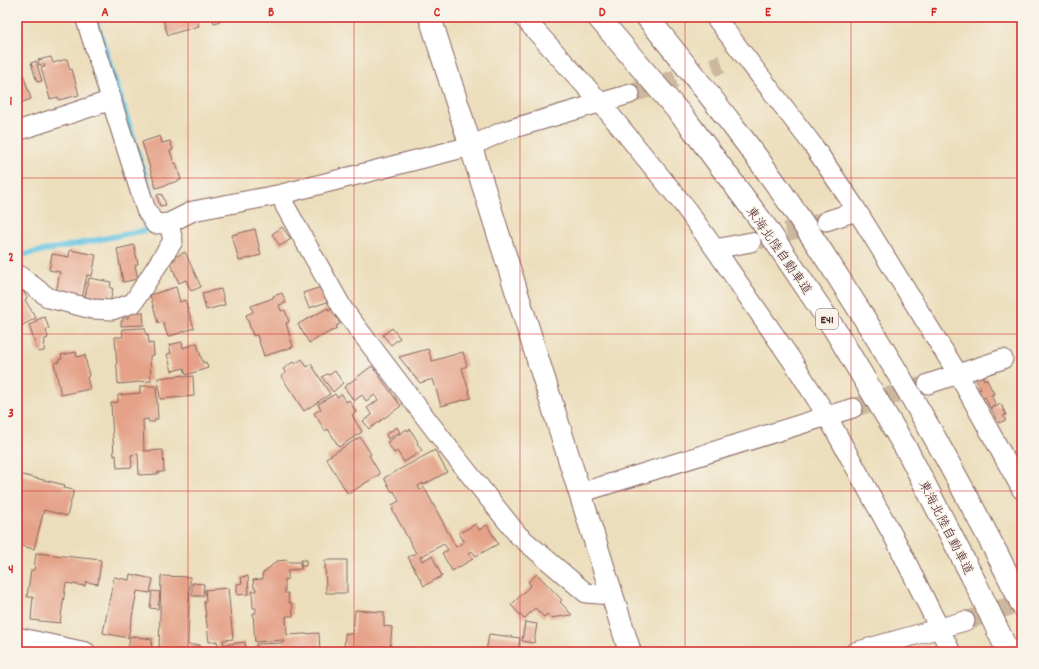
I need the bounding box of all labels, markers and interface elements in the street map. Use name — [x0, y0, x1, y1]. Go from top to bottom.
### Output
text: A — [101, 4, 109, 23]
text: B — [268, 4, 274, 23]
text: C — [434, 4, 441, 23]
text: D — [599, 4, 606, 23]
text: E — [765, 4, 772, 23]
text: F — [931, 4, 937, 23]
text: 1 — [10, 93, 13, 112]
street label: 東海北陸自動車道 — [740, 203, 816, 299]
text: 2 — [8, 249, 14, 268]
road number: E41 — [816, 309, 838, 329]
text: 3 — [8, 405, 14, 424]
street label: 東海北陸自動車道 — [913, 477, 977, 579]
text: 4 — [8, 561, 14, 580]

